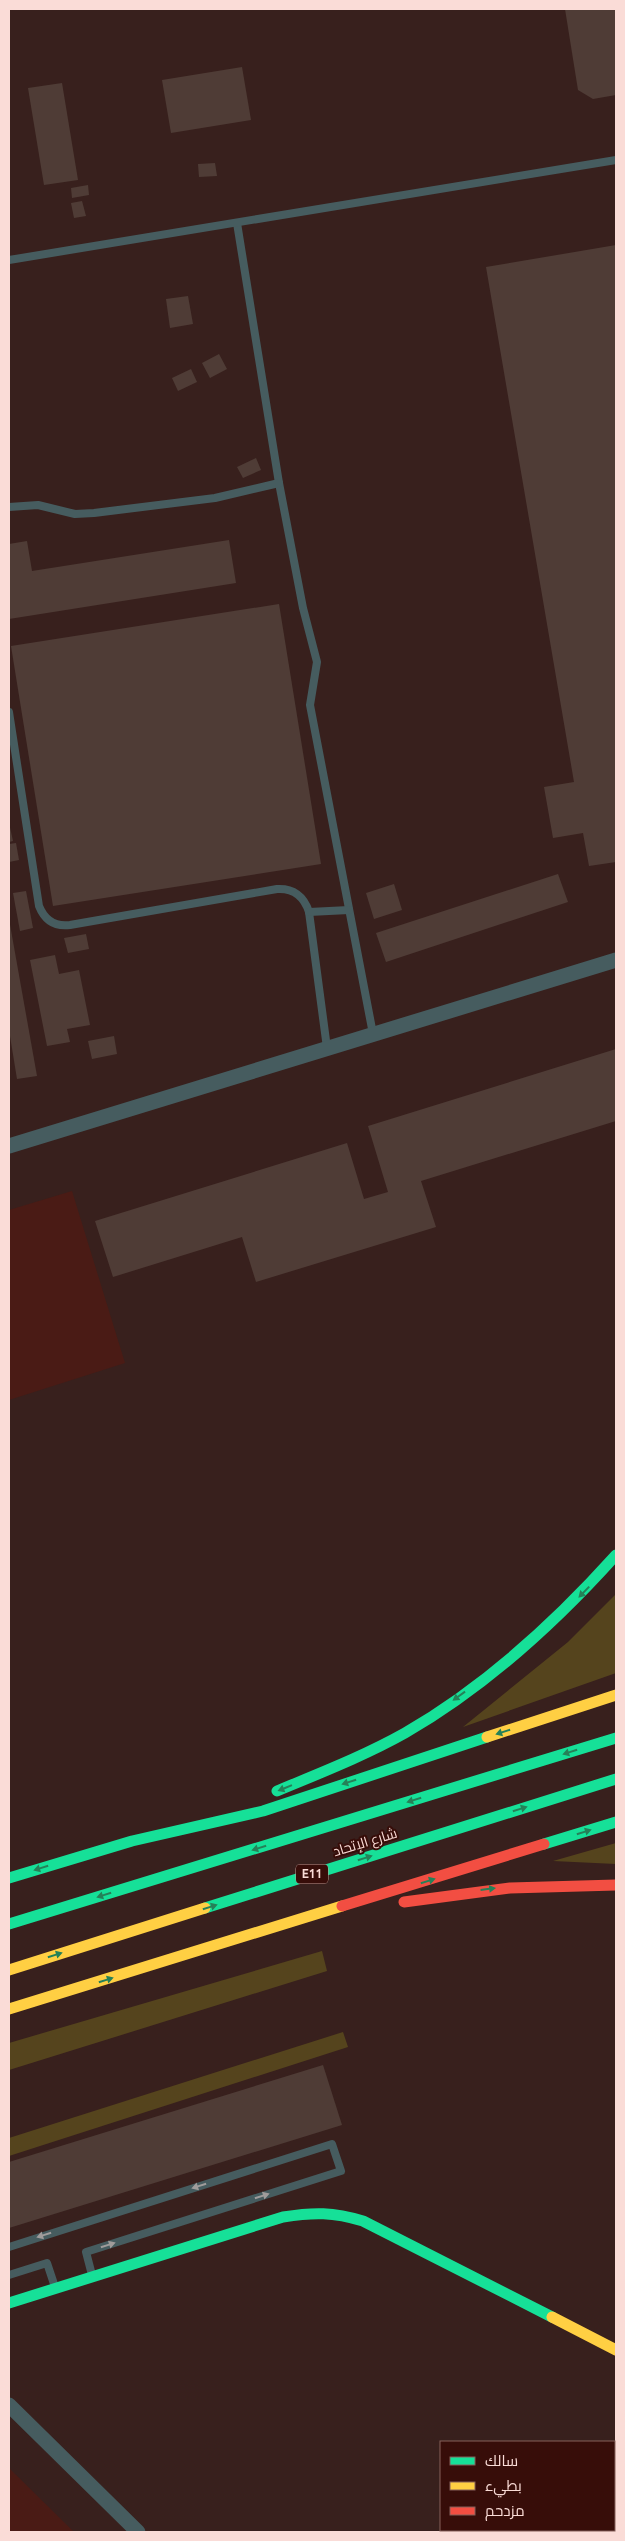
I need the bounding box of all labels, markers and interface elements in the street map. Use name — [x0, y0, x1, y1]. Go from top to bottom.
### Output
one-way arrow — [578, 1585, 590, 1597]
one-way arrow — [452, 1691, 466, 1701]
one-way arrow — [496, 1729, 511, 1736]
one-way arrow — [562, 1749, 577, 1756]
one-way arrow — [341, 1779, 356, 1787]
one-way arrow — [278, 1784, 292, 1792]
one-way arrow — [407, 1796, 422, 1804]
one-way arrow — [513, 1805, 528, 1812]
street label: شارع الإتحاد — [331, 1825, 399, 1860]
one-way arrow — [576, 1828, 591, 1836]
one-way arrow — [251, 1844, 266, 1852]
one-way arrow — [358, 1853, 373, 1861]
one-way arrow — [33, 1865, 48, 1873]
road number: E11 — [296, 1865, 328, 1884]
one-way arrow — [421, 1876, 436, 1884]
one-way arrow — [480, 1885, 496, 1893]
one-way arrow — [96, 1892, 111, 1900]
one-way arrow — [203, 1902, 218, 1910]
one-way arrow — [48, 1951, 63, 1959]
one-way arrow — [98, 1975, 113, 1983]
one-way arrow — [191, 2183, 206, 2191]
one-way arrow — [255, 2191, 270, 2199]
one-way arrow — [36, 2232, 51, 2240]
one-way arrow — [100, 2240, 115, 2248]
legend — [440, 2441, 615, 2531]
text: سالك — [485, 2452, 518, 2469]
text: بطيء — [485, 2477, 522, 2498]
text: مزدحم — [485, 2502, 525, 2521]

